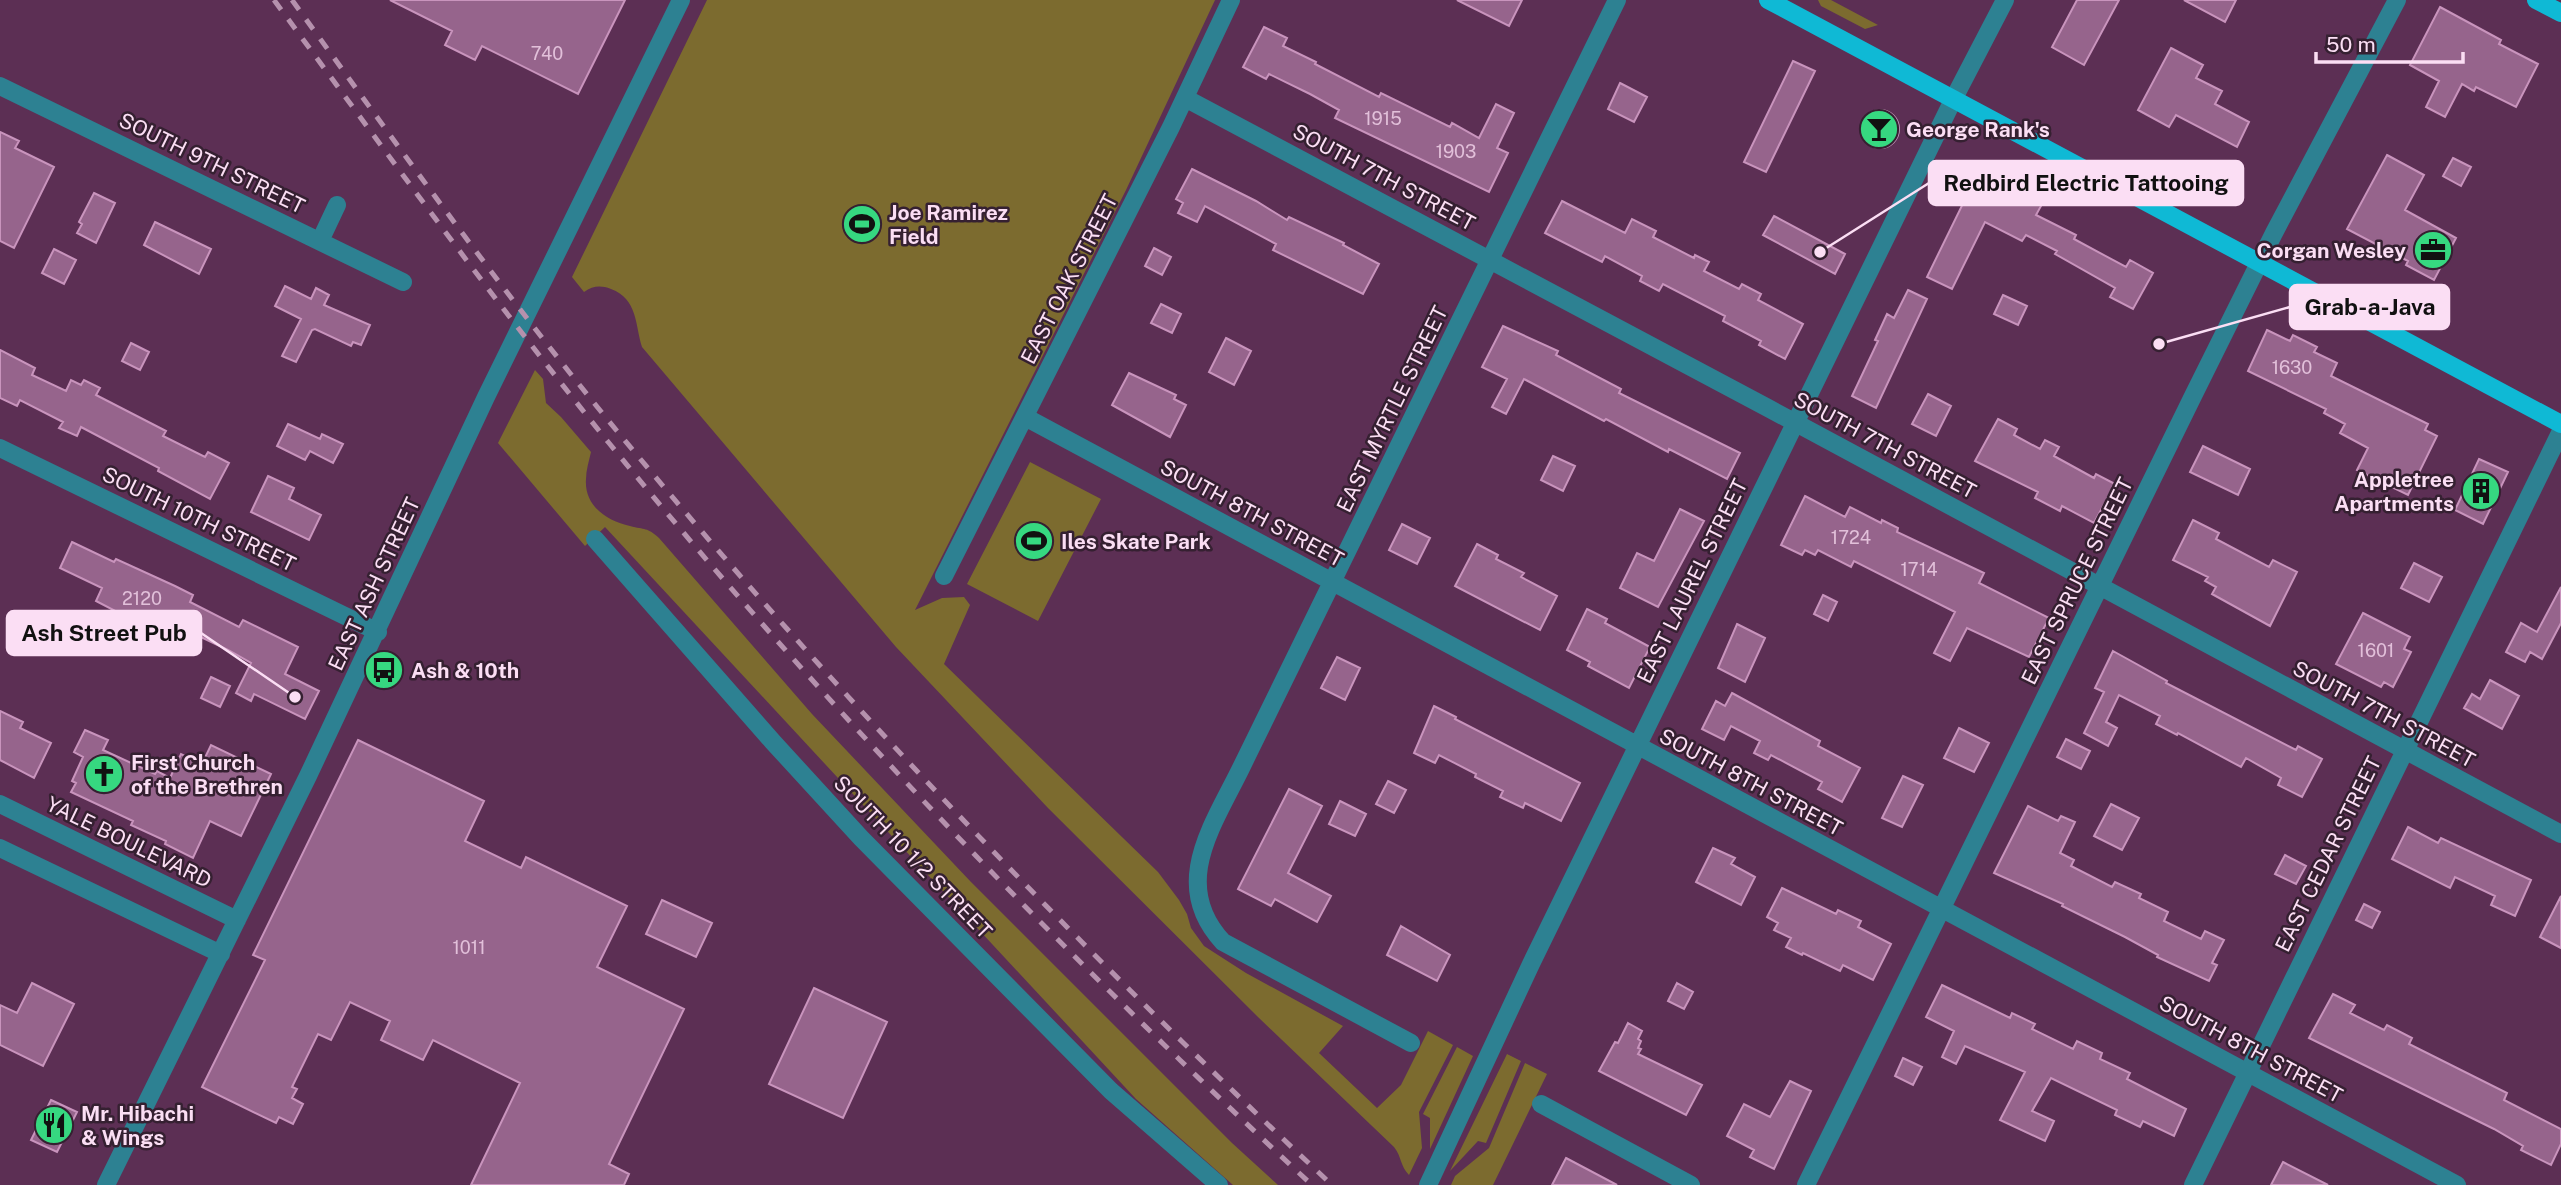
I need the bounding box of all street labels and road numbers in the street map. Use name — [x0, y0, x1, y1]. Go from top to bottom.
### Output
street label: SOUTH 9TH STREET — [115, 107, 309, 219]
street label: SOUTH 7TH STREET — [1289, 118, 1479, 236]
street label: EAST OAK STREET — [1015, 190, 1123, 368]
street label: EAST MYRTLE STREET — [1331, 302, 1453, 516]
street label: SOUTH 7TH STREET — [1790, 386, 1980, 504]
street label: SOUTH 8TH STREET — [1156, 454, 1348, 572]
street label: SOUTH 10TH STREET — [98, 461, 300, 577]
street label: EAST SPRUCE STREET — [2016, 474, 2138, 688]
street label: EAST LAUREL STREET — [1632, 475, 1752, 687]
street label: EAST ASH STREET — [323, 494, 425, 674]
street label: SOUTH 7TH STREET — [2289, 655, 2479, 773]
street label: SOUTH 8TH STREET — [1655, 723, 1847, 841]
street label: EAST CEDAR STREET — [2270, 752, 2386, 956]
street label: SOUTH 10 1/2 STREET — [829, 770, 997, 944]
street label: YALE BOULEVARD — [42, 791, 216, 893]
street label: SOUTH 8TH STREET — [2155, 990, 2347, 1108]

